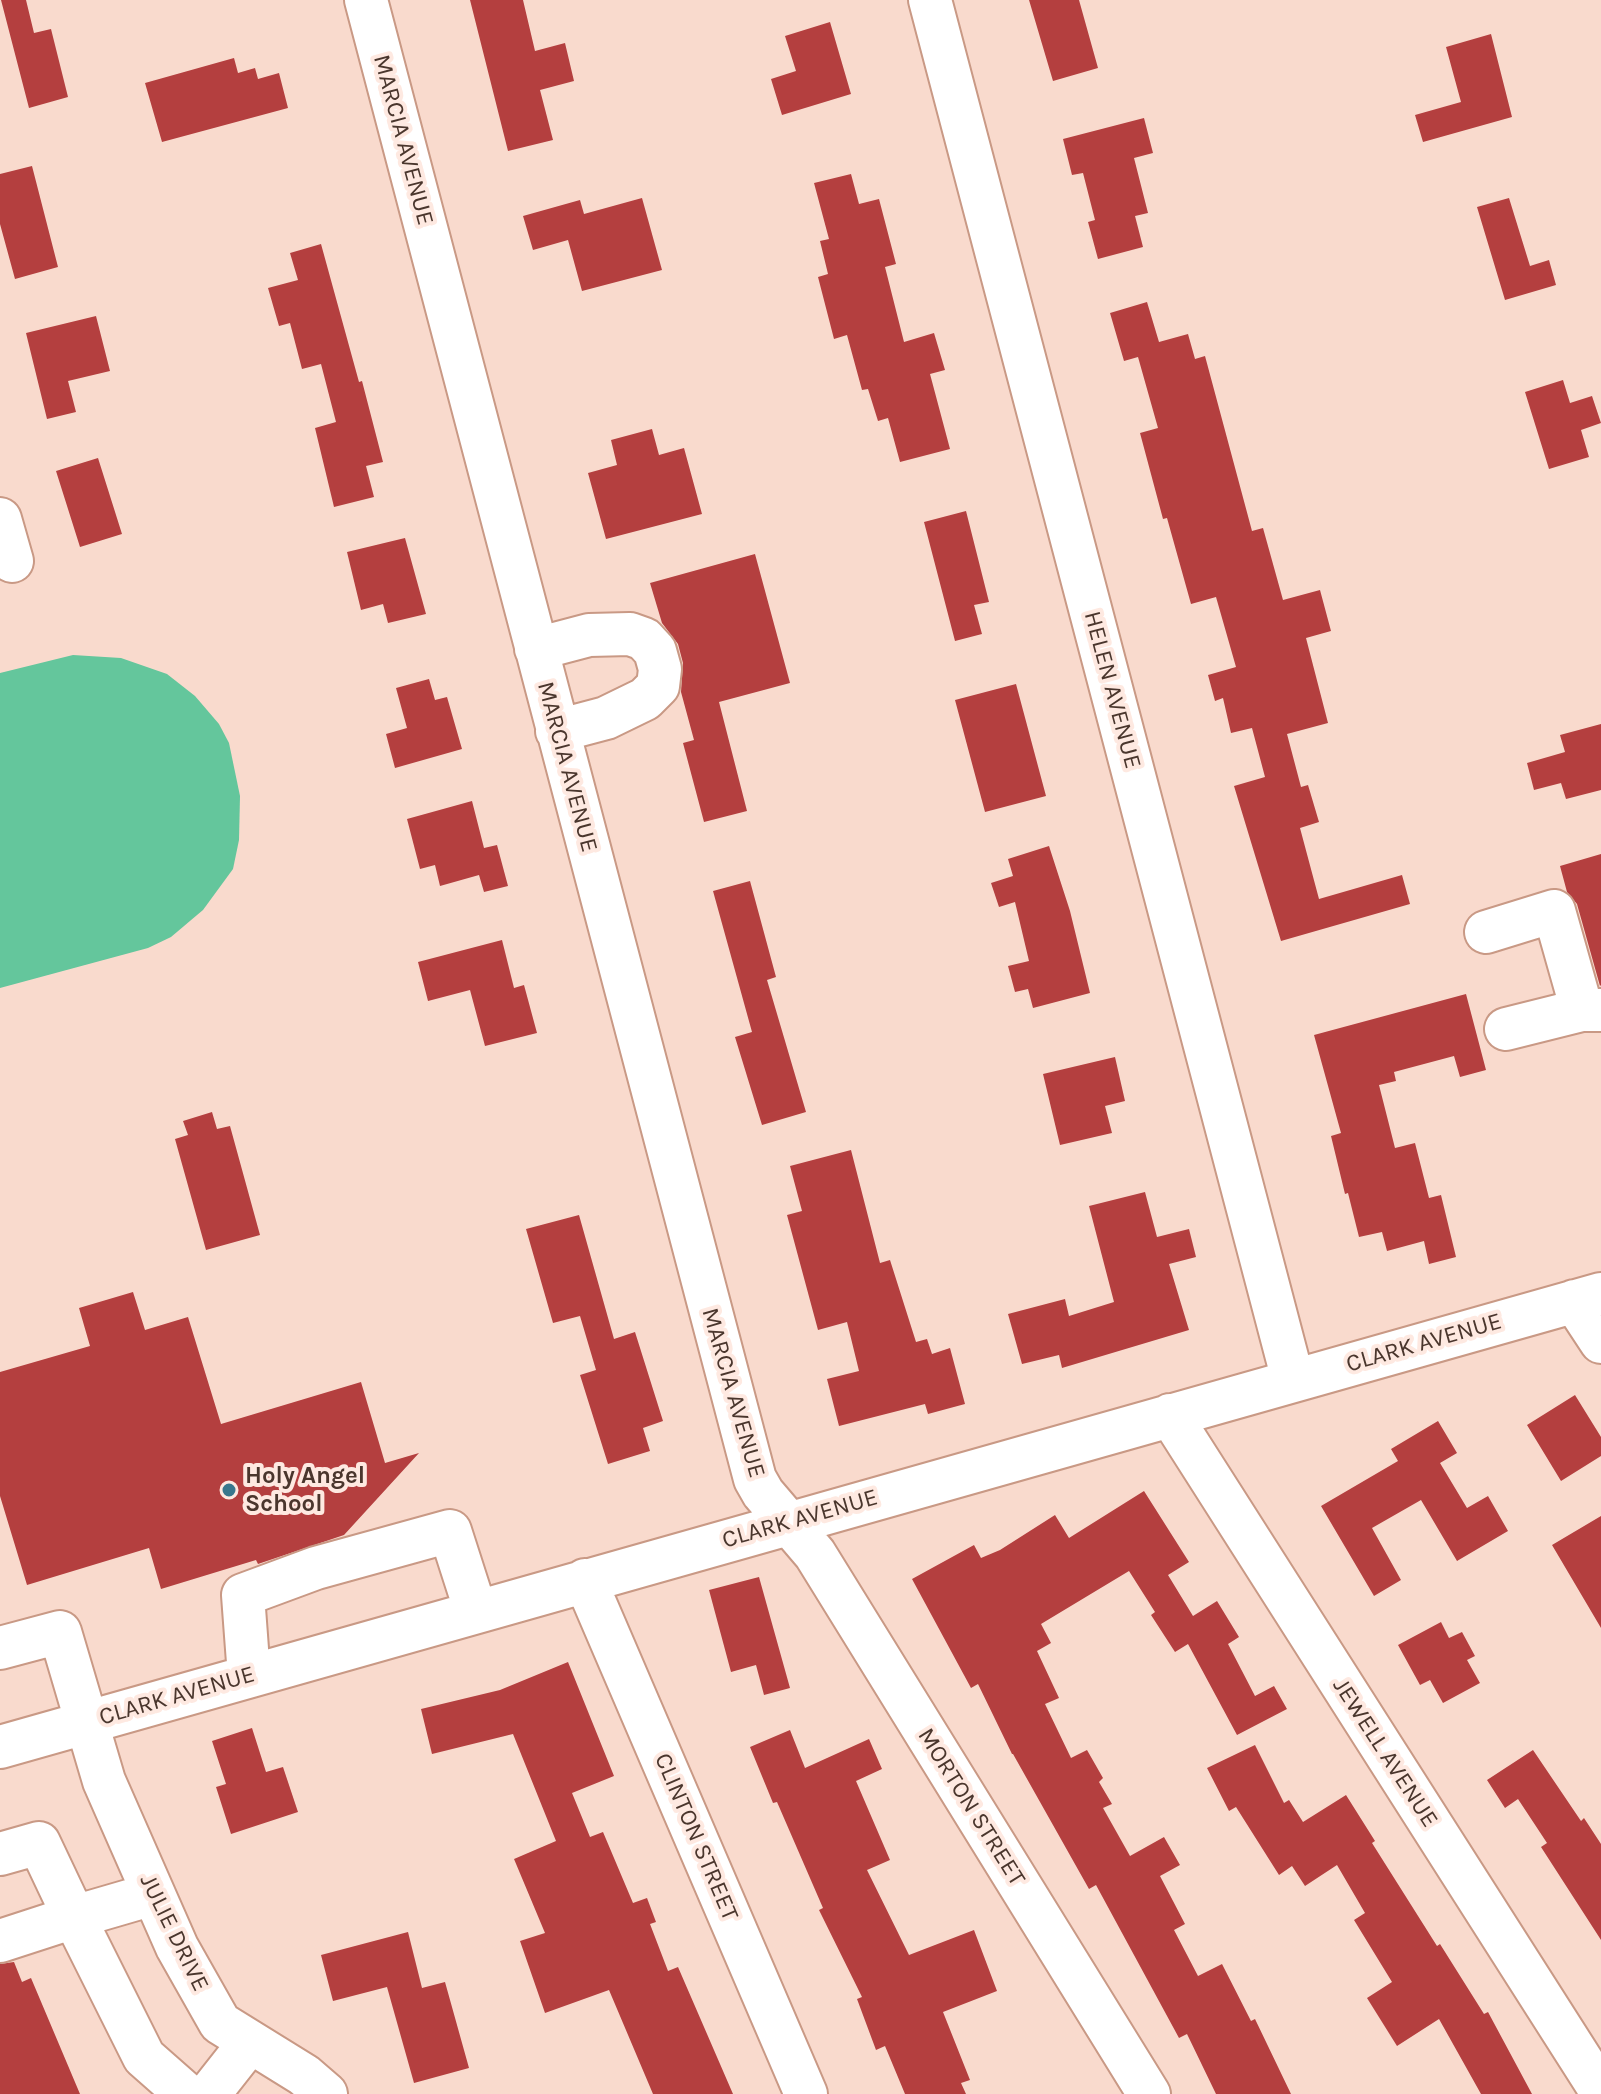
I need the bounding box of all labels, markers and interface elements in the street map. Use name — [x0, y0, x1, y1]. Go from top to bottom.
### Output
street label: MARCIA AVENUE — [366, 52, 440, 228]
street label: HELEN AVENUE — [1077, 608, 1147, 772]
street label: MARCIA AVENUE — [530, 679, 604, 855]
street label: MARCIA AVENUE — [695, 1305, 771, 1481]
street label: CLARK AVENUE — [1343, 1307, 1505, 1379]
place label: Holy Angel School — [245, 1462, 365, 1518]
marker: Holy Angel School — [220, 1481, 238, 1499]
street label: CLARK AVENUE — [719, 1483, 881, 1555]
street label: CLARK AVENUE — [96, 1660, 258, 1732]
street label: JEWELL AVENUE — [1326, 1673, 1444, 1833]
street label: MORTON STREET — [911, 1723, 1031, 1891]
street label: CLINTON STREET — [648, 1749, 744, 1925]
street label: JULIE DRIVE — [133, 1870, 215, 1996]

